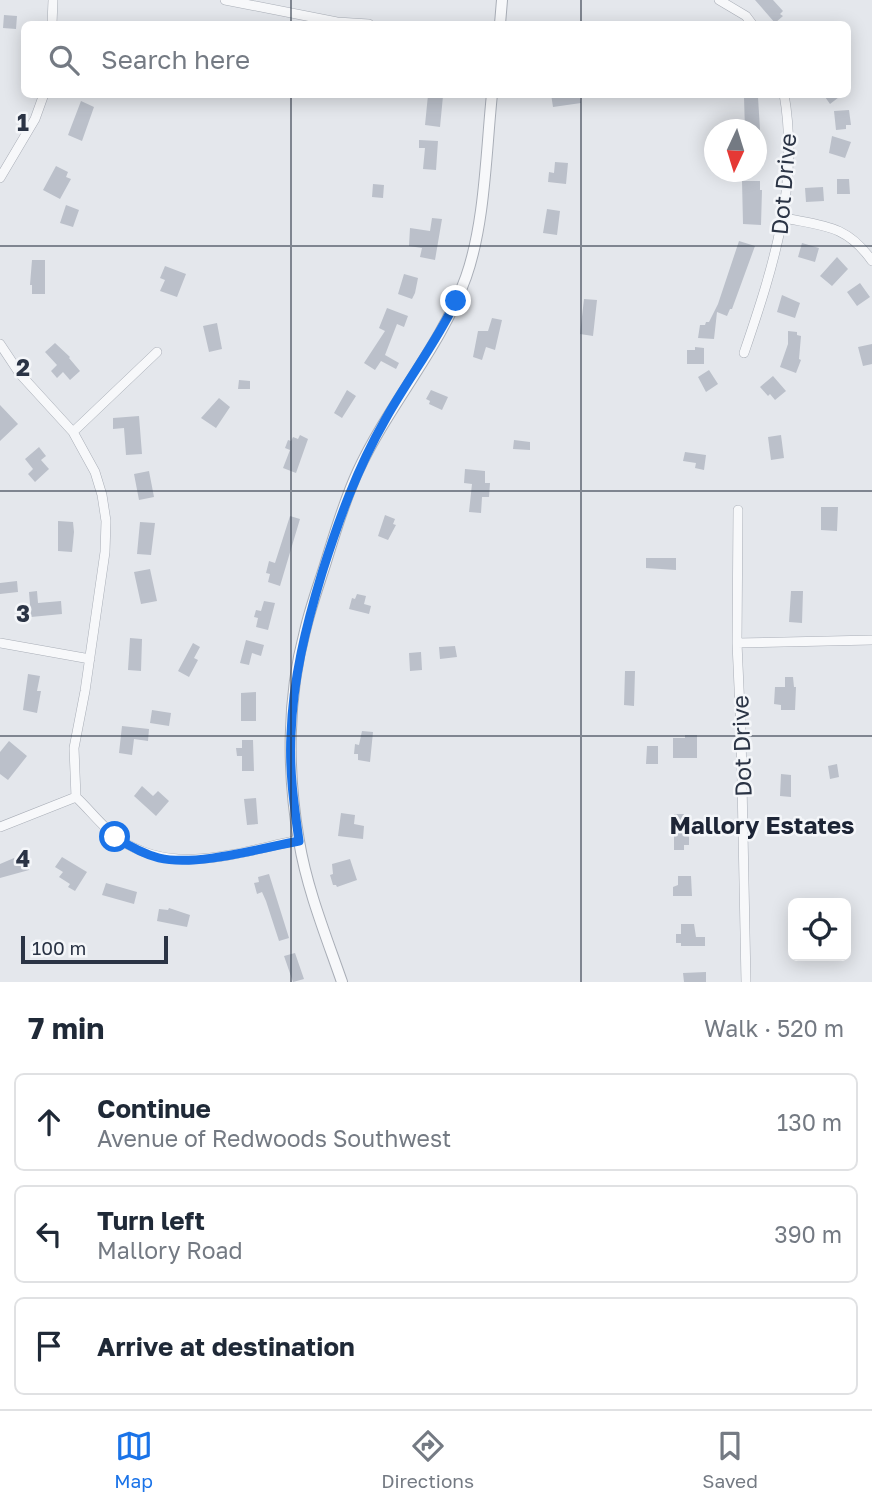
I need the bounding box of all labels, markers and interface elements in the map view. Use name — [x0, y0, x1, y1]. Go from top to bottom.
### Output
search box — [21, 21, 851, 98]
icon: search — [45, 41, 83, 79]
text: Search here — [101, 44, 250, 75]
text: 1 — [17, 108, 29, 136]
north arrow — [704, 119, 767, 182]
street label: Dot Drive — [765, 132, 801, 236]
route end — [440, 285, 471, 316]
text: 2 — [16, 353, 30, 381]
text: 3 — [16, 599, 30, 627]
street label: Dot Drive — [725, 695, 757, 797]
district label: Mallory Estates — [669, 810, 855, 839]
route start — [99, 821, 130, 852]
text: 4 — [16, 844, 30, 872]
map controls — [788, 898, 851, 961]
button: locate — [788, 898, 851, 961]
scale bar — [21, 933, 168, 965]
text: 100 m — [32, 936, 86, 959]
text: 7 min — [28, 1010, 104, 1046]
text: Walk · 520 m — [704, 1014, 844, 1042]
text: Continue — [97, 1093, 211, 1124]
icon: ahead — [30, 1103, 68, 1141]
text: 130 m — [777, 1108, 842, 1136]
text: Avenue of Redwoods Southwest — [97, 1124, 451, 1152]
text: Turn left — [97, 1205, 205, 1236]
icon: left — [30, 1215, 68, 1253]
text: 390 m — [774, 1220, 842, 1248]
text: Mallory Road — [97, 1236, 243, 1264]
icon: arrive — [30, 1327, 68, 1365]
text: Arrive at destination — [97, 1331, 355, 1362]
tab: Map — [114, 1427, 153, 1492]
tab: Directions — [381, 1427, 474, 1492]
tab: Saved — [702, 1427, 758, 1492]

